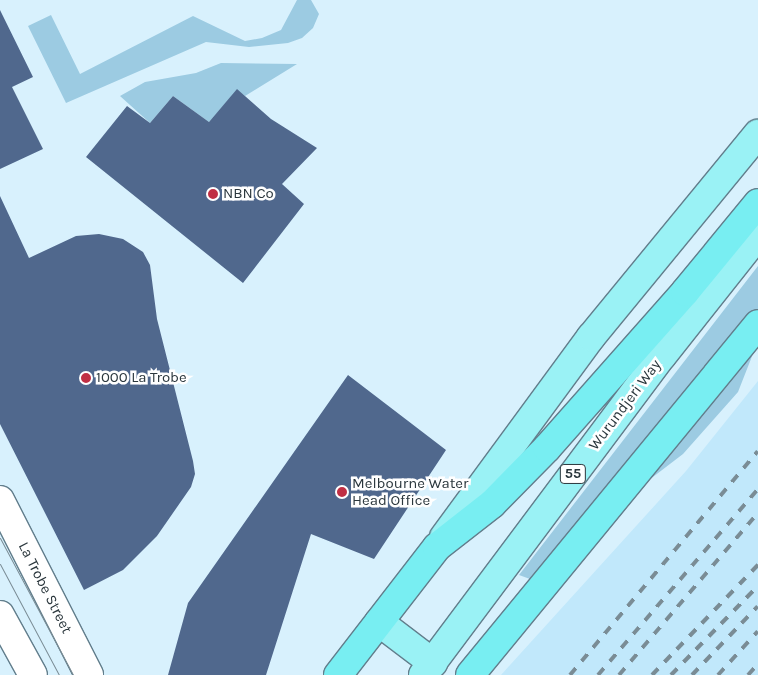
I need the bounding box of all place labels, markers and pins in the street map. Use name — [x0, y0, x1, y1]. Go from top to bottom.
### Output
place label: NBN Co — [223, 185, 274, 203]
marker: NBN Co — [207, 188, 219, 200]
place label: 1000 La Trobe — [96, 369, 187, 387]
marker: 1000 La Trobe — [80, 372, 92, 384]
place label: Melbourne Water Head Office — [352, 474, 468, 509]
marker: Melbourne Water Head Office — [336, 486, 348, 498]

